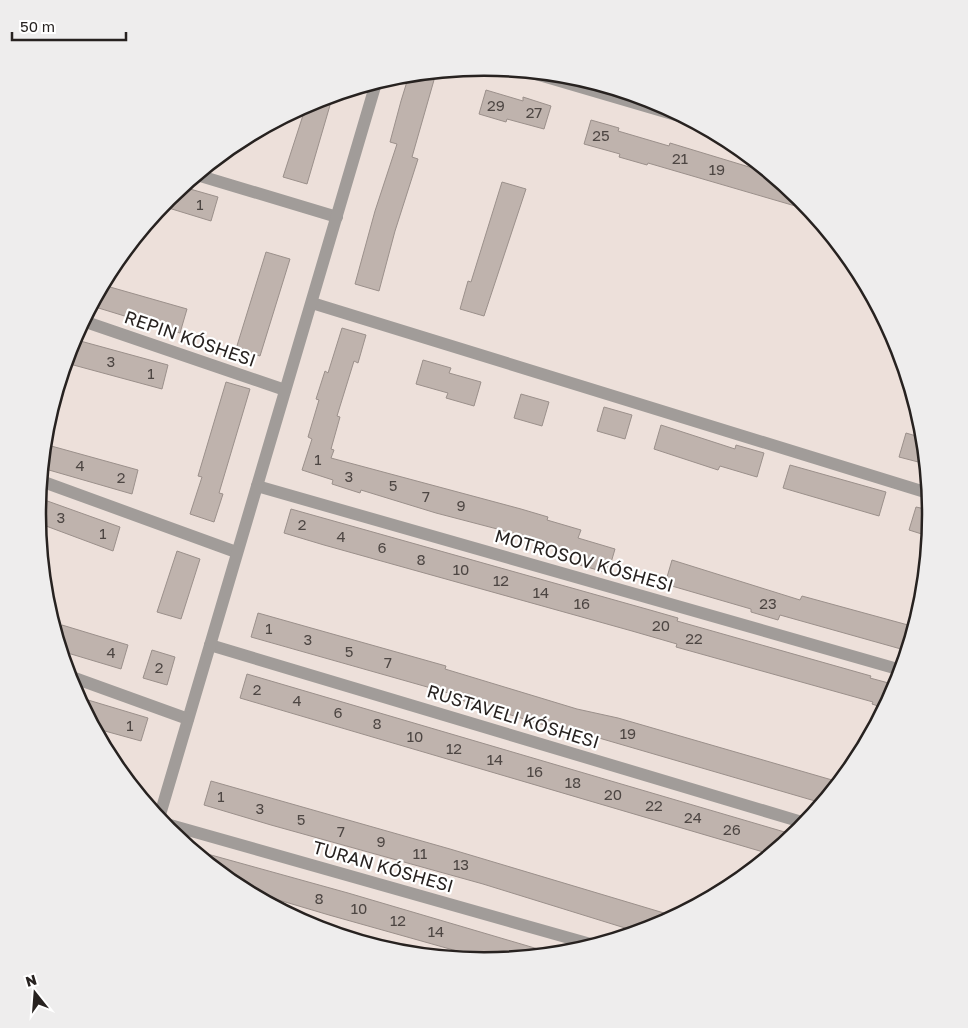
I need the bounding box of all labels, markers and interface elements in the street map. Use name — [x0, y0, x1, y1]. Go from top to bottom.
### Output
scale bar — [12, 10, 126, 42]
text: 50 m — [20, 17, 55, 35]
house number: 29 — [487, 96, 505, 114]
house number: 27 — [526, 103, 542, 121]
house number: 25 — [592, 126, 610, 144]
house number: 21 — [672, 149, 688, 167]
house number: 19 — [709, 160, 725, 178]
house number: 1 — [196, 195, 204, 213]
street label: REPIN KÓSHESI — [122, 305, 259, 371]
house number: 3 — [107, 352, 115, 370]
house number: 1 — [147, 364, 155, 382]
house number: 1 — [314, 450, 322, 468]
house number: 4 — [75, 456, 85, 474]
house number: 3 — [345, 467, 353, 485]
house number: 2 — [117, 468, 125, 486]
house number: 5 — [389, 476, 397, 494]
house number: 7 — [422, 487, 430, 505]
house number: 9 — [456, 496, 466, 514]
house number: 3 — [57, 508, 65, 526]
house number: 2 — [298, 515, 306, 533]
house number: 1 — [99, 524, 107, 542]
street label: MOTROSOV KÓSHESI — [492, 524, 676, 596]
house number: 4 — [336, 527, 346, 545]
house number: 6 — [377, 538, 387, 556]
house number: 8 — [416, 550, 426, 568]
house number: 10 — [453, 560, 469, 578]
house number: 12 — [493, 571, 509, 589]
house number: 14 — [533, 583, 549, 601]
house number: 16 — [574, 594, 590, 612]
house number: 23 — [759, 594, 777, 612]
house number: 20 — [652, 616, 670, 634]
house number: 1 — [265, 619, 273, 637]
house number: 22 — [685, 629, 703, 647]
house number: 3 — [304, 630, 312, 648]
house number: 5 — [345, 642, 353, 660]
house number: 4 — [106, 643, 116, 661]
house number: 7 — [384, 653, 392, 671]
house number: 2 — [155, 658, 163, 676]
street label: RUSTAVELI KÓSHESI — [425, 679, 602, 753]
house number: 2 — [253, 680, 261, 698]
house number: 4 — [292, 691, 302, 709]
house number: 6 — [333, 703, 343, 721]
house number: 8 — [372, 714, 382, 732]
house number: 1 — [126, 716, 134, 734]
house number: 19 — [620, 724, 636, 742]
house number: 10 — [407, 727, 423, 745]
house number: 12 — [446, 739, 462, 757]
house number: 14 — [487, 750, 503, 768]
house number: 16 — [527, 762, 543, 780]
house number: 18 — [565, 773, 581, 791]
house number: 20 — [604, 785, 622, 803]
house number: 1 — [217, 787, 225, 805]
house number: 22 — [645, 796, 663, 814]
house number: 3 — [256, 799, 264, 817]
house number: 24 — [684, 808, 702, 826]
house number: 5 — [297, 810, 305, 828]
house number: 26 — [723, 820, 741, 838]
house number: 7 — [337, 822, 345, 840]
house number: 9 — [376, 832, 386, 850]
street label: TURAN KÓSHESI — [310, 835, 456, 897]
house number: 11 — [413, 844, 427, 862]
house number: 13 — [453, 855, 469, 873]
house number: 8 — [314, 889, 324, 907]
house number: 10 — [351, 899, 367, 917]
house number: 12 — [390, 911, 406, 929]
house number: 14 — [428, 922, 444, 940]
north arrow — [10, 968, 60, 1018]
text: N — [23, 970, 39, 990]

